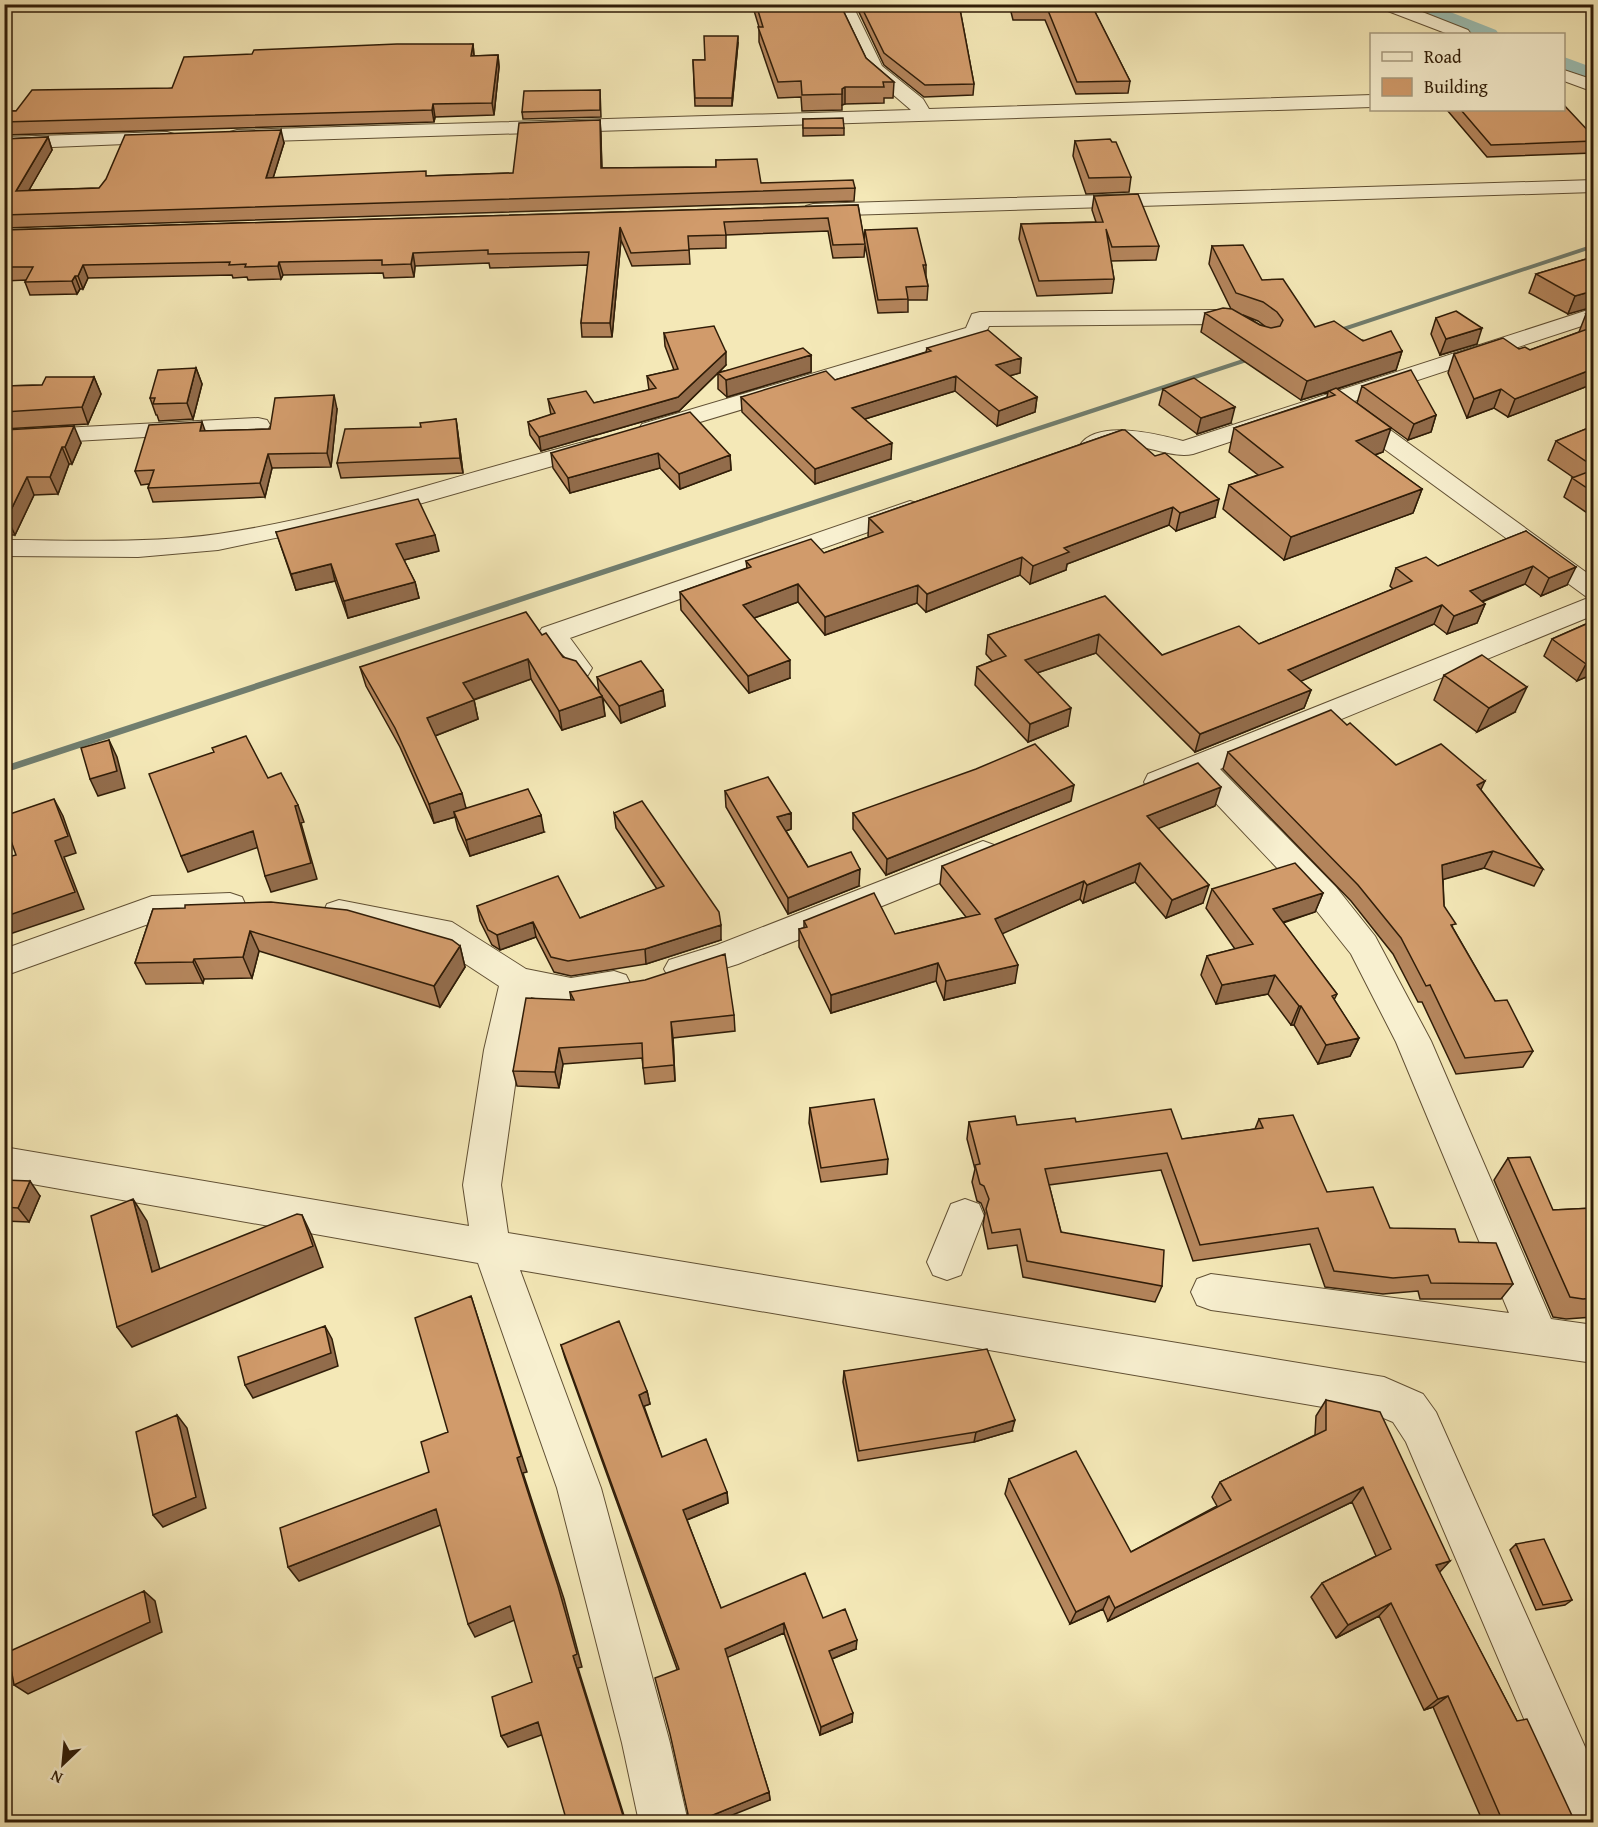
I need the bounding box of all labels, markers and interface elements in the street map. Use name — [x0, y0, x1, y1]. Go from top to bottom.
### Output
legend — [1370, 33, 1565, 111]
text: Road — [1424, 43, 1462, 70]
text: Building — [1424, 73, 1488, 100]
north arrow — [33, 1734, 93, 1794]
text: N — [46, 1764, 66, 1791]

